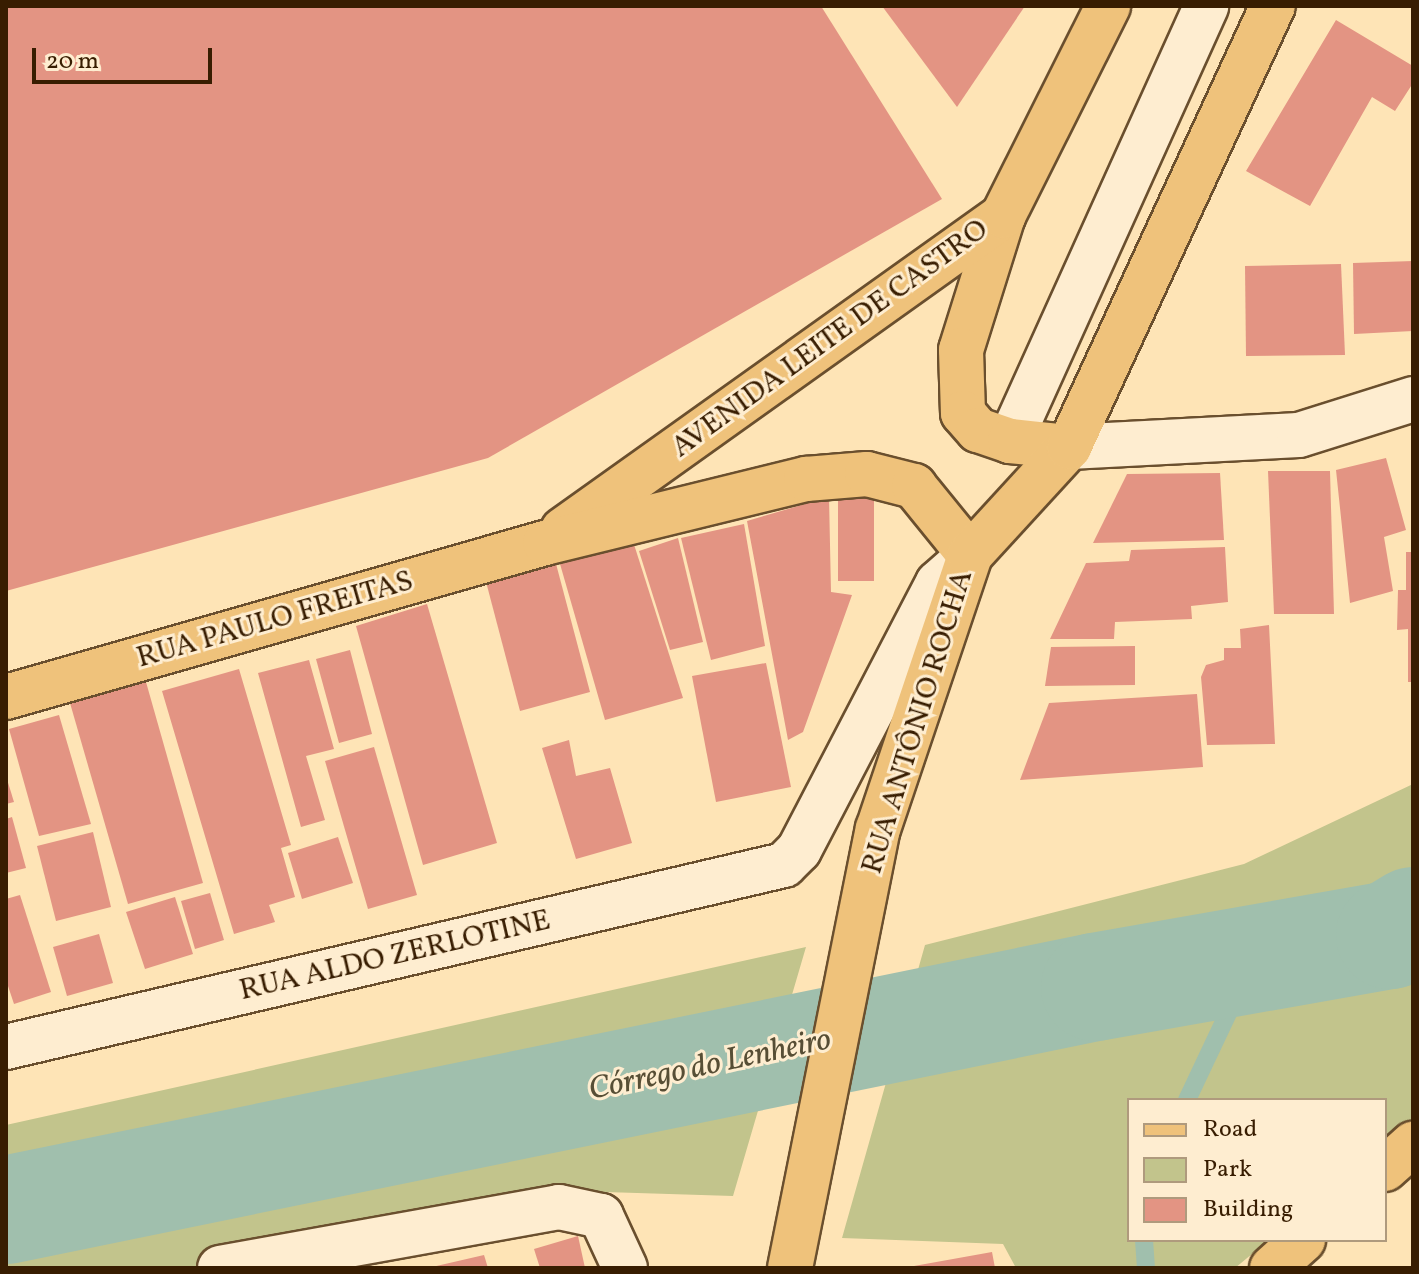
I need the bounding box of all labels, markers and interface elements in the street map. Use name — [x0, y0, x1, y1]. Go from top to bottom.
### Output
scale bar — [36, 32, 216, 82]
text: 20 m — [46, 45, 99, 79]
street label: AVENIDA LEITE DE CASTRO — [665, 212, 995, 466]
street label: RUA PAULO FREITAS — [133, 563, 417, 677]
street label: RUA ANTÔNIO ROCHA — [855, 566, 981, 878]
street label: RUA ALDO ZERLOTINE — [236, 903, 554, 1009]
water label: Córrego do Lenheiro — [585, 1022, 835, 1110]
legend — [1127, 1098, 1387, 1242]
text: Road — [1203, 1113, 1257, 1147]
text: Park — [1203, 1153, 1252, 1187]
text: Building — [1203, 1193, 1293, 1227]

